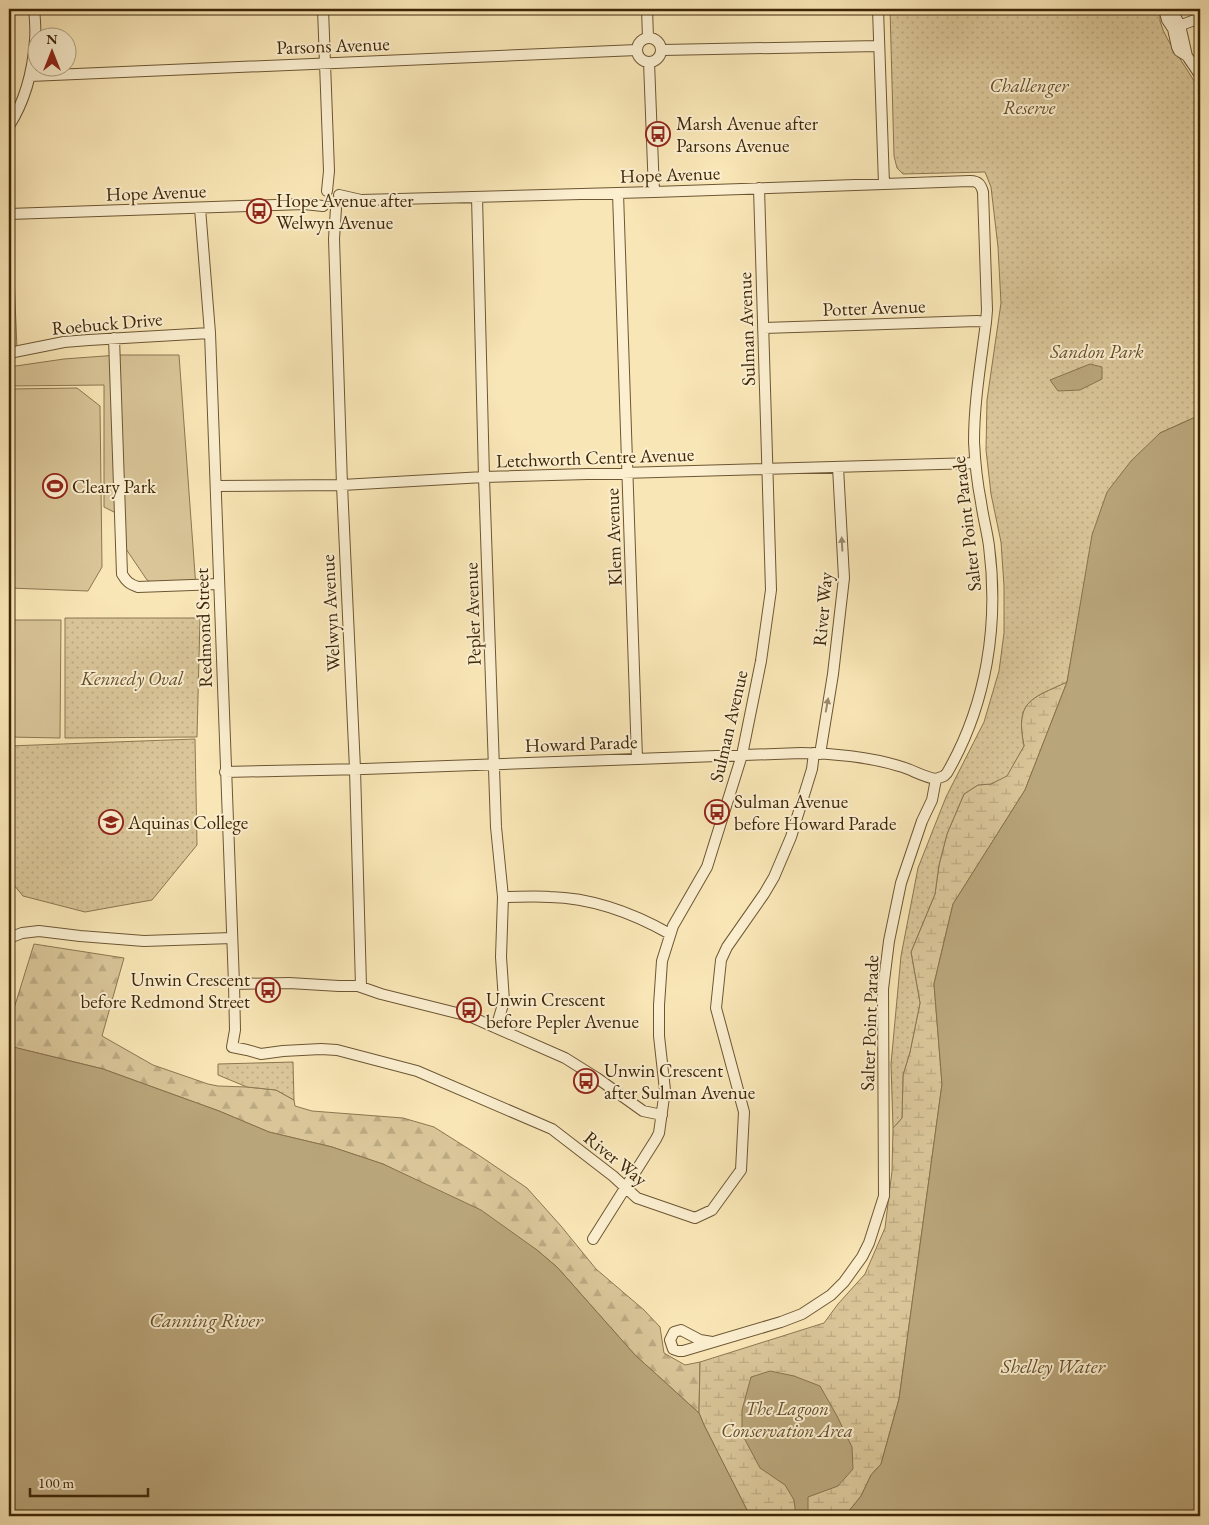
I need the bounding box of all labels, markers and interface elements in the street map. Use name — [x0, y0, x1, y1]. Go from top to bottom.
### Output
north arrow — [28, 28, 78, 78]
text: N — [46, 30, 58, 48]
street label: Parsons Avenue — [276, 31, 390, 60]
park label: Challenger Reserve — [990, 73, 1069, 120]
place label: Marsh Avenue after Parsons Avenue — [676, 111, 819, 158]
bus stop icon: Marsh Avenue after Parsons Avenue — [645, 121, 671, 147]
street label: Hope Avenue — [619, 160, 721, 189]
street label: Hope Avenue — [105, 178, 207, 207]
place label: Hope Avenue after Welwyn Avenue — [276, 188, 414, 235]
bus stop icon: Hope Avenue after Welwyn Avenue — [246, 198, 272, 224]
street label: Sulman Avenue — [732, 272, 761, 386]
street label: Potter Avenue — [822, 293, 926, 322]
street label: Roebuck Drive — [51, 306, 164, 341]
park label: Sandon Park — [1049, 339, 1144, 364]
street label: Letchworth Centre Avenue — [495, 442, 695, 473]
street label: Salter Point Parade — [946, 455, 987, 593]
sports icon: Cleary Park — [42, 473, 68, 499]
place label: Cleary Park — [72, 474, 157, 499]
street label: Klem Avenue — [599, 488, 628, 586]
one-way arrow — [838, 536, 846, 552]
street label: Welwyn Avenue — [315, 554, 346, 672]
street label: Pepler Avenue — [458, 562, 487, 666]
street label: Redmond Street — [189, 568, 218, 688]
street label: River Way — [807, 570, 838, 647]
park label: Kennedy Oval — [80, 666, 184, 691]
street label: Sulman Avenue — [703, 668, 754, 785]
one-way arrow — [824, 697, 832, 713]
street label: Howard Parade — [524, 729, 638, 758]
place label: Sulman Avenue before Howard Parade — [734, 789, 896, 836]
bus stop icon: Sulman Avenue before Howard Parade — [704, 799, 730, 825]
school or university icon: Aquinas College — [98, 809, 124, 835]
place label: Aquinas College — [127, 810, 248, 835]
street label: Salter Point Parade — [855, 955, 884, 1091]
place label: Unwin Crescent before Redmond Street — [81, 967, 250, 1014]
bus stop icon: Unwin Crescent before Redmond Street — [255, 977, 281, 1003]
place label: Unwin Crescent before Pepler Avenue — [486, 987, 639, 1034]
bus stop icon: Unwin Crescent before Pepler Avenue — [456, 997, 482, 1023]
place label: Unwin Crescent after Sulman Avenue — [604, 1058, 755, 1105]
bus stop icon: Unwin Crescent after Sulman Avenue — [573, 1068, 599, 1094]
street label: River Way — [579, 1125, 653, 1192]
water label: Canning River — [149, 1307, 264, 1333]
water label: Shelley Water — [1000, 1353, 1106, 1379]
park label: The Lagoon Conservation Area — [721, 1396, 853, 1443]
scale bar — [30, 1465, 148, 1497]
text: 100 m — [38, 1473, 75, 1492]

